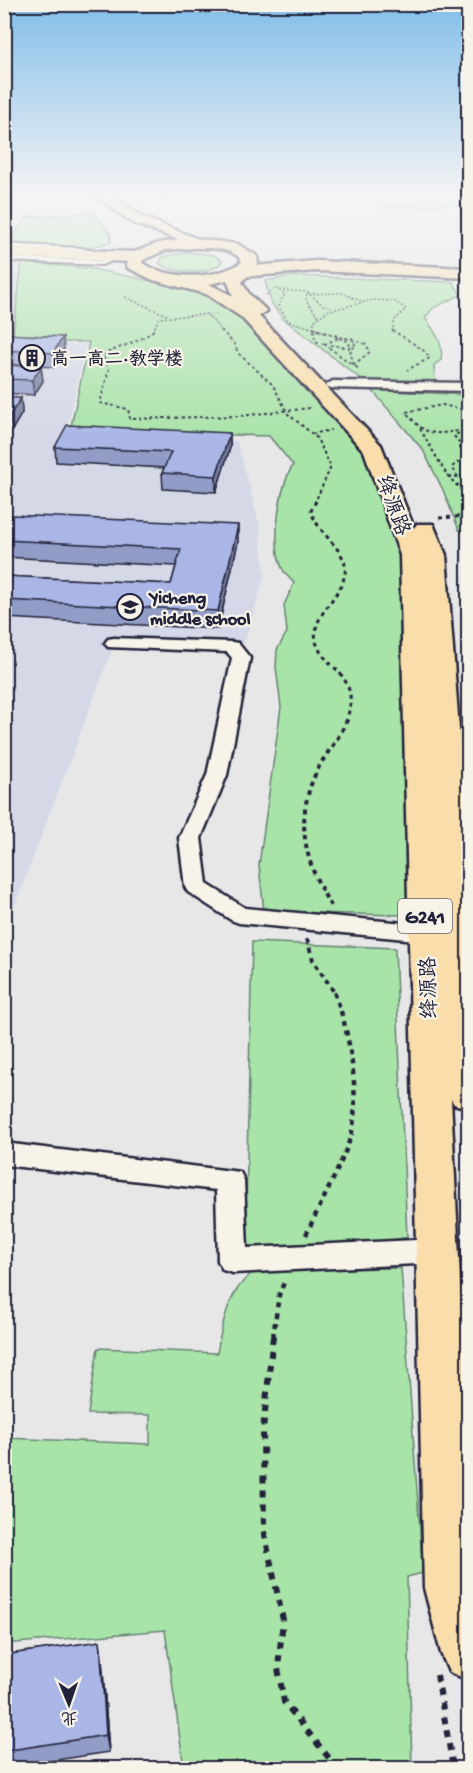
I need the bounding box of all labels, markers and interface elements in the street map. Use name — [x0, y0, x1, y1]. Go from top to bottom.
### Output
building icon: 高一高二·教学楼 — [17, 343, 47, 373]
place label: 高一高二·教学楼 — [51, 349, 183, 371]
street label: 绛源路 — [368, 472, 415, 540]
place label: Yicheng middle school — [148, 589, 250, 631]
school or university icon: Yicheng middle school — [115, 592, 145, 622]
road number: G241 — [398, 899, 452, 933]
street label: 绛源路 — [416, 956, 445, 1020]
north arrow — [39, 1674, 99, 1734]
text: 北 — [61, 1706, 78, 1726]

